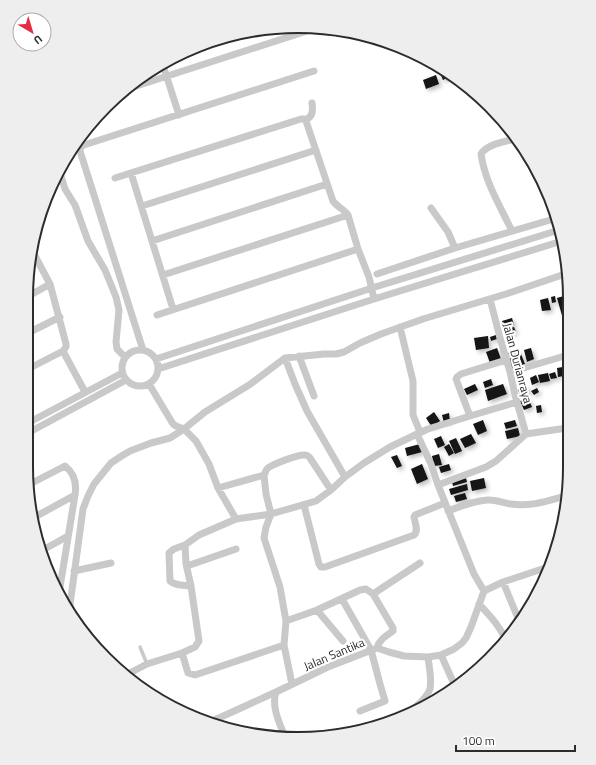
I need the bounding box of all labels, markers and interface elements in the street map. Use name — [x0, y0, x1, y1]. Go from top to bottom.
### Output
north arrow — [12, 12, 52, 52]
text: U — [30, 31, 46, 48]
street label: Jalan Durianraya — [498, 321, 538, 405]
street label: Jalan Santika — [300, 633, 368, 675]
scale bar — [456, 727, 575, 753]
text: 100 m — [462, 731, 495, 750]

